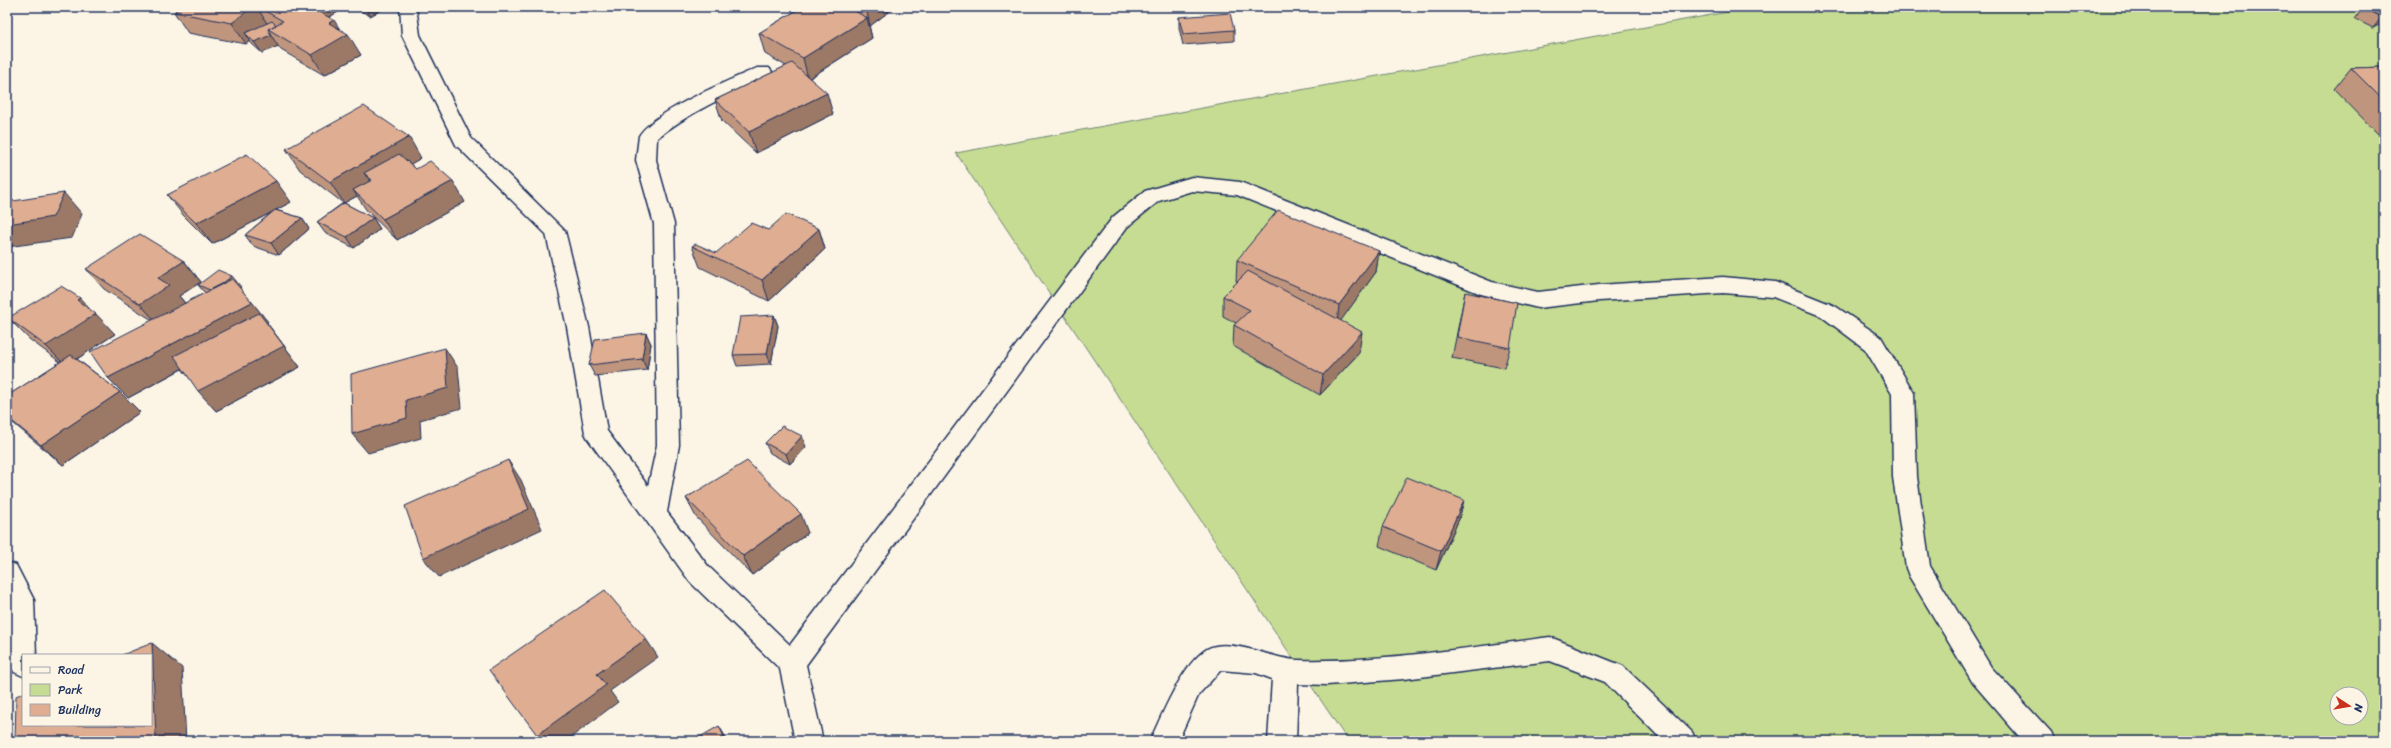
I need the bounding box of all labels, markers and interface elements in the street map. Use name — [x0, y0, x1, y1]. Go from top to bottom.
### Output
legend — [22, 654, 152, 726]
text: Road — [58, 659, 85, 681]
text: Park — [58, 679, 83, 701]
north arrow — [2329, 686, 2369, 726]
text: Building — [58, 699, 101, 721]
text: N — [2348, 701, 2369, 714]

